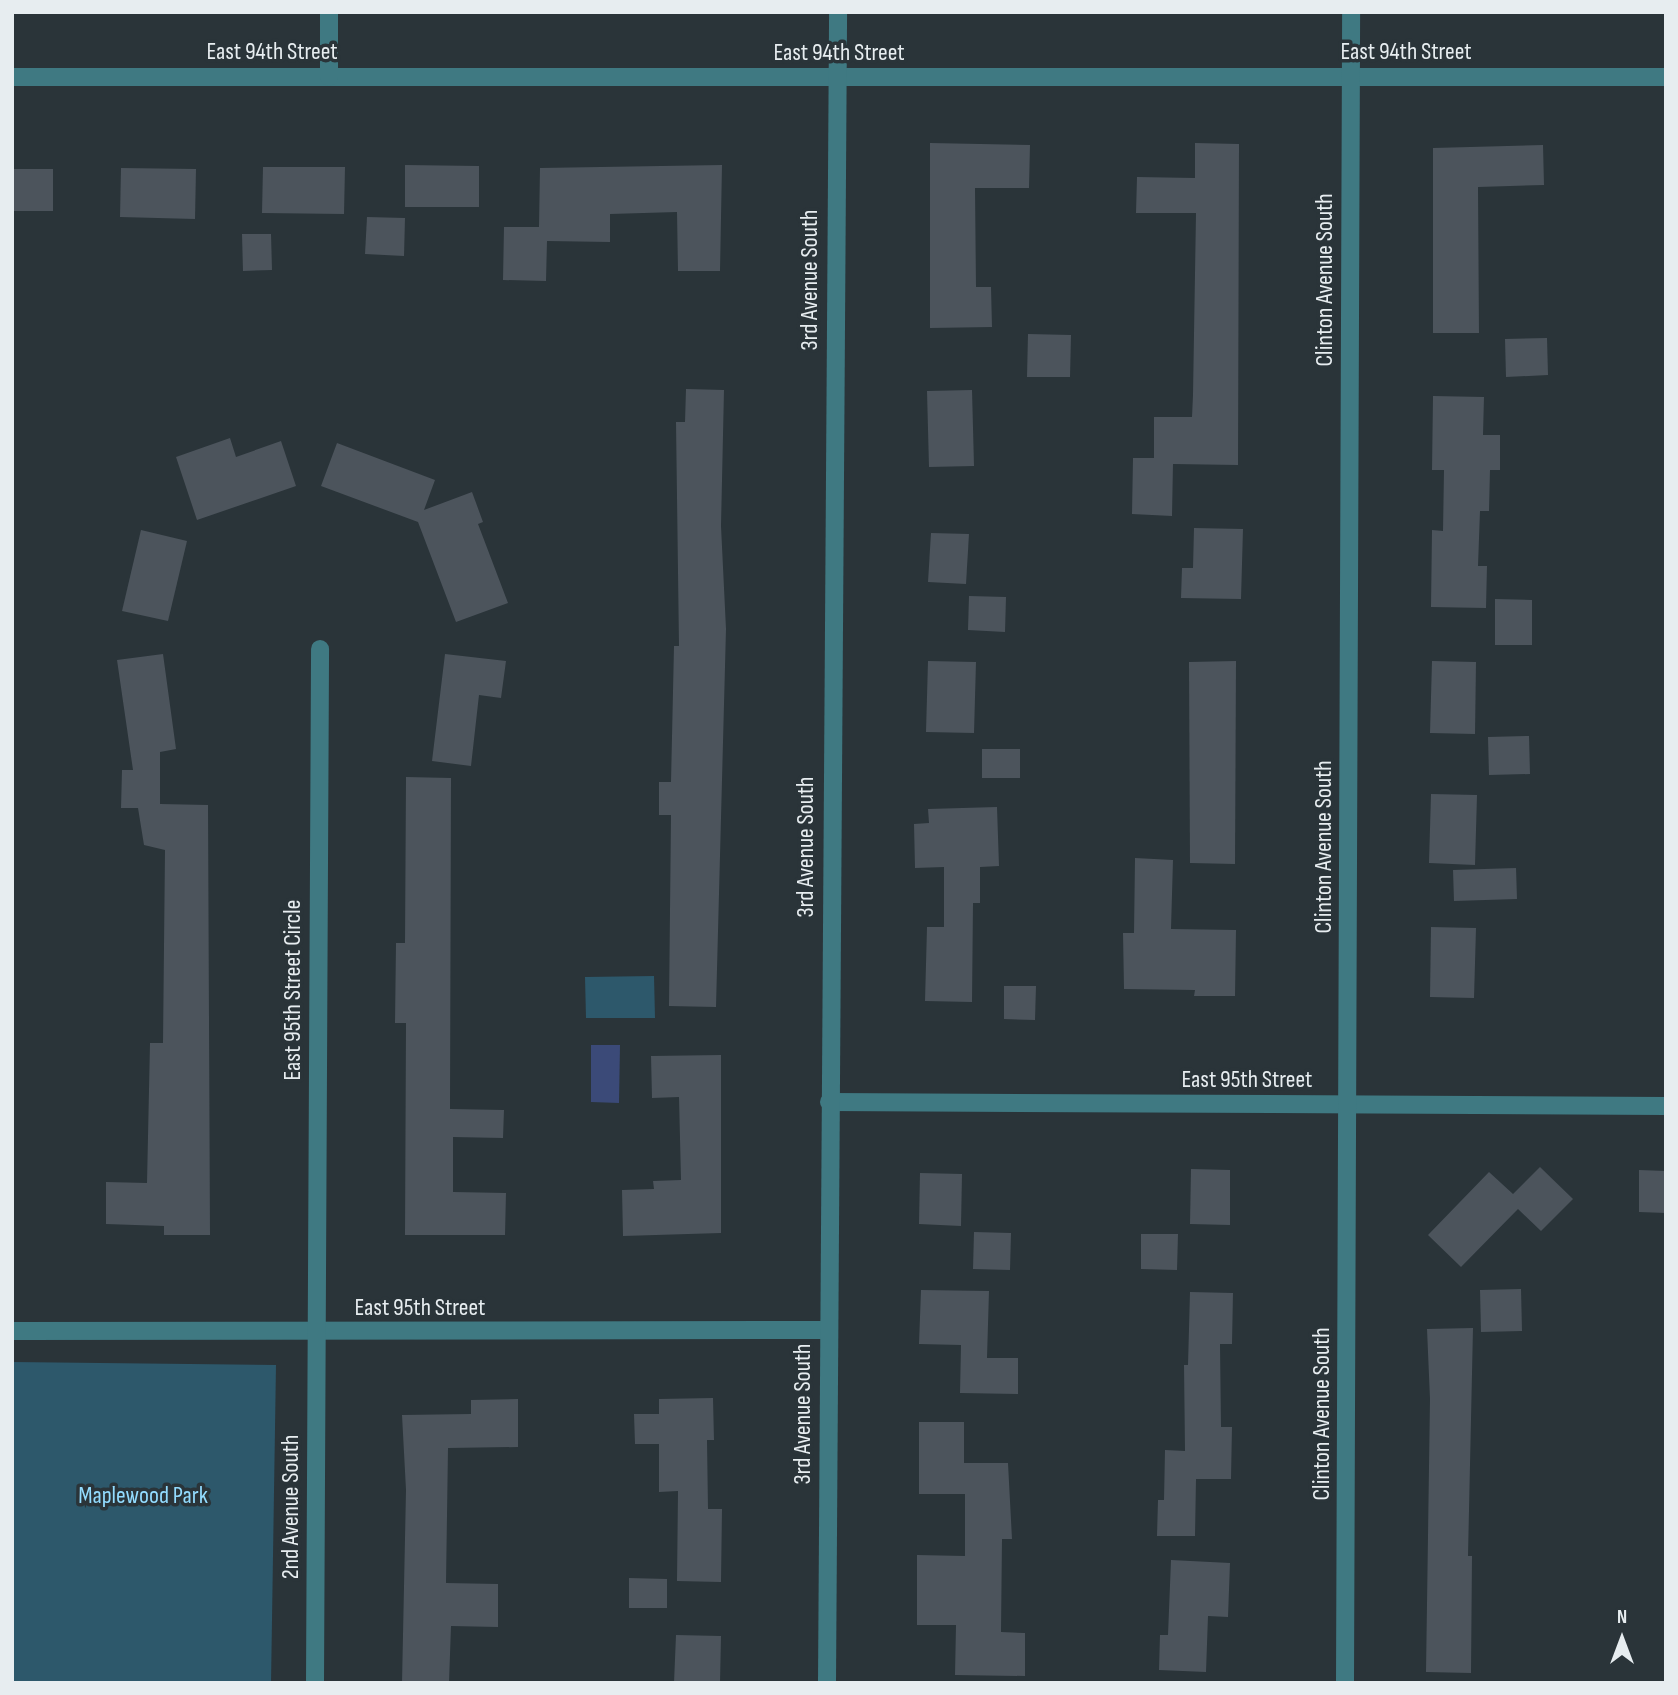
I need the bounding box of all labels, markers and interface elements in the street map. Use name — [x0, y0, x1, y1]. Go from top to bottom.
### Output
street label: East 94th Street — [206, 38, 338, 66]
street label: East 94th Street — [1340, 38, 1472, 66]
street label: East 94th Street — [773, 39, 905, 67]
street label: Clinton Avenue South — [1311, 193, 1339, 367]
street label: 3rd Avenue South — [796, 210, 824, 350]
street label: Clinton Avenue South — [1310, 760, 1338, 934]
street label: 3rd Avenue South — [792, 777, 820, 917]
street label: East 95th Street Circle — [279, 900, 307, 1080]
street label: East 95th Street — [1182, 1066, 1312, 1094]
street label: East 95th Street — [355, 1294, 485, 1322]
street label: Clinton Avenue South — [1308, 1327, 1336, 1501]
street label: 3rd Avenue South — [789, 1344, 817, 1484]
street label: 2nd Avenue South — [277, 1435, 305, 1579]
park label: Maplewood Park — [78, 1482, 208, 1510]
north arrow — [1587, 1604, 1657, 1674]
text: N — [1617, 1606, 1627, 1629]

